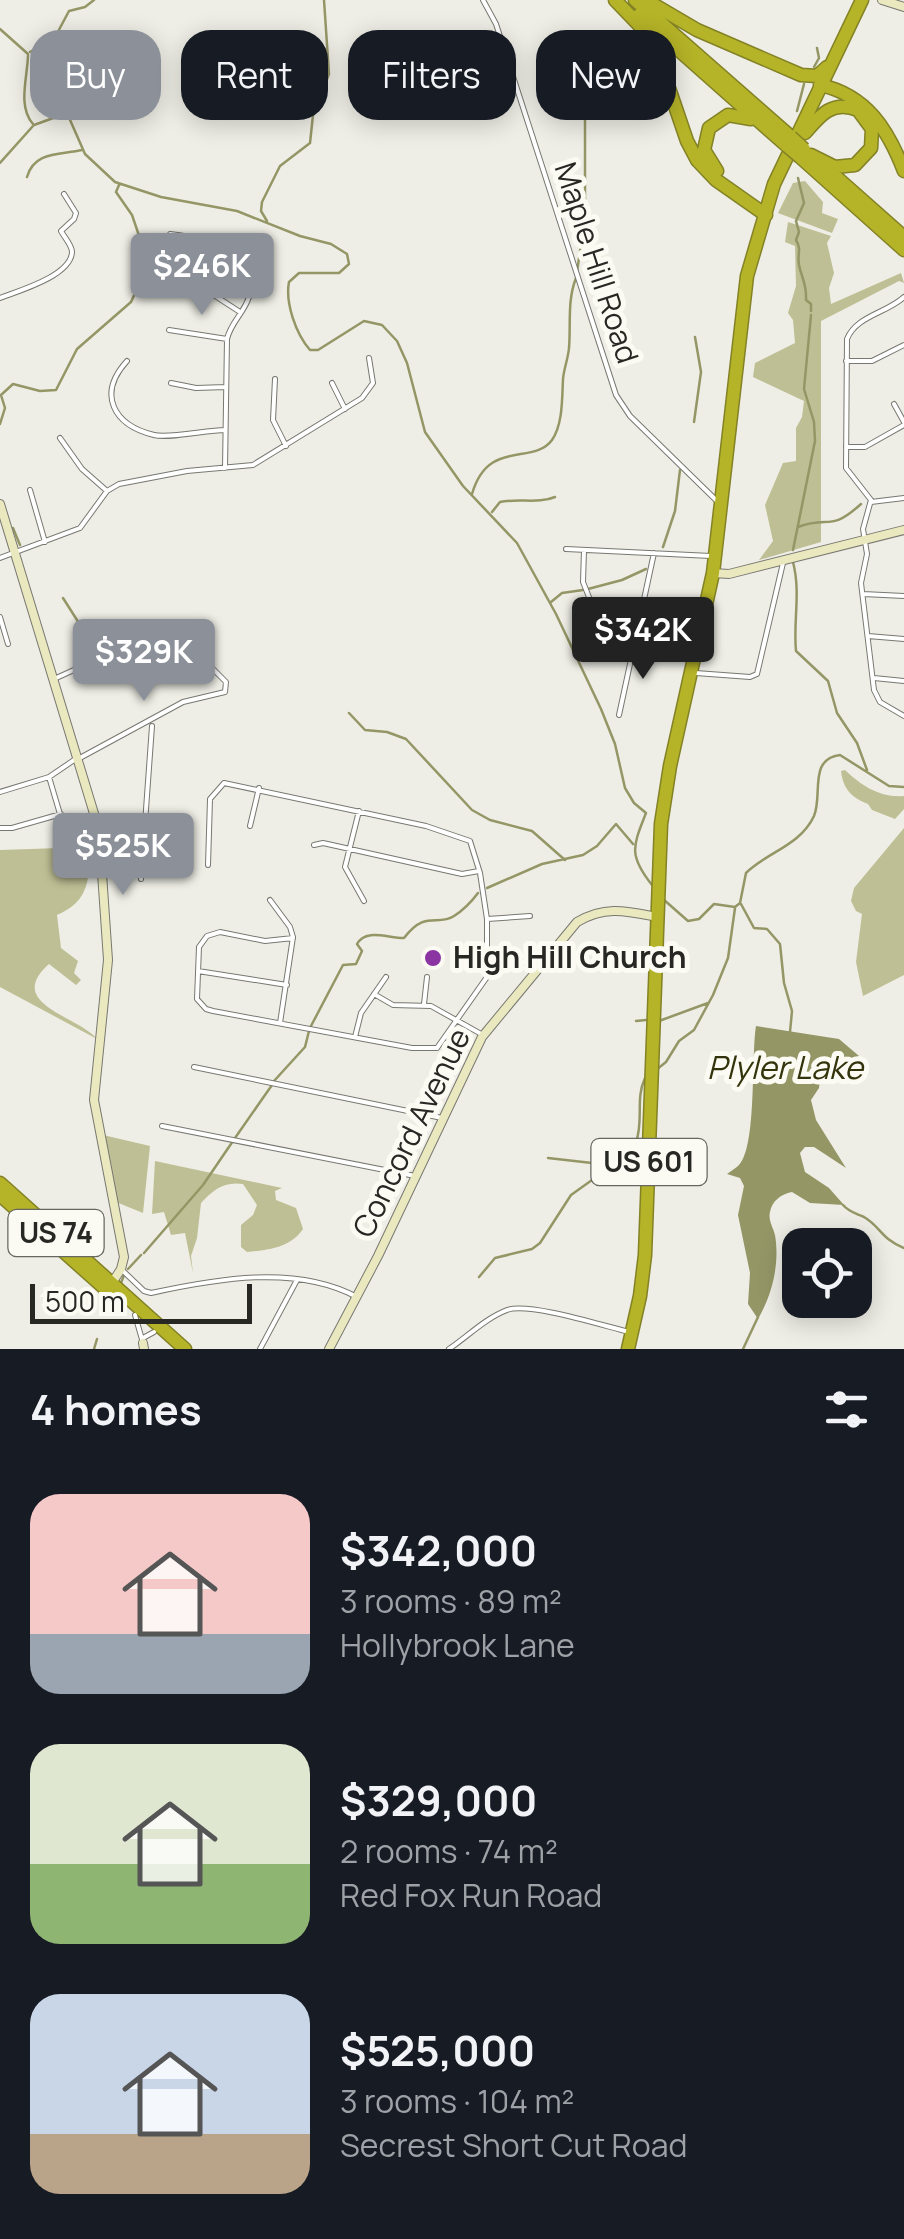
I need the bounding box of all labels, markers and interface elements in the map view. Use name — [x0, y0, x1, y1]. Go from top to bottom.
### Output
chip: Buy — [30, 30, 161, 120]
chip: Rent — [181, 30, 328, 120]
chip: Filters — [348, 30, 516, 120]
chip: New — [536, 30, 676, 120]
street label: Maple Hill Road — [546, 157, 649, 368]
pin: $246K — [132, 233, 272, 318]
text: $246K — [153, 243, 251, 287]
pin: $342K — [573, 597, 713, 682]
text: $342K — [594, 607, 692, 651]
pin: $329K — [74, 619, 214, 704]
text: $329K — [95, 629, 193, 673]
pin: $525K — [53, 813, 193, 898]
text: $525K — [75, 823, 171, 867]
place label: High Hill Church — [453, 936, 687, 977]
marker: High Hill Church — [422, 947, 444, 969]
street label: Concord Avenue — [342, 1021, 479, 1244]
water label: Plyler Lake — [707, 1045, 865, 1089]
road number: US 601 — [592, 1139, 706, 1185]
road number: US 74 — [8, 1210, 104, 1256]
map controls — [782, 1228, 872, 1318]
button: locate — [782, 1228, 872, 1318]
scale bar — [30, 1279, 252, 1324]
text: 500 m — [45, 1282, 125, 1320]
text: 4 homes — [30, 1380, 202, 1438]
icon: filters — [819, 1382, 874, 1437]
text: $342,000 — [340, 1521, 537, 1579]
icon: home — [110, 1534, 230, 1654]
text: 3 rooms · 89 m² — [340, 1579, 562, 1623]
text: Hollybrook Lane — [340, 1623, 575, 1667]
text: $329,000 — [340, 1771, 537, 1829]
icon: home — [110, 1784, 230, 1904]
text: 2 rooms · 74 m² — [340, 1829, 558, 1873]
text: Red Fox Run Road — [340, 1873, 602, 1917]
text: $525,000 — [340, 2021, 535, 2079]
icon: home — [110, 2034, 230, 2154]
text: 3 rooms · 104 m² — [340, 2079, 574, 2123]
text: Secrest Short Cut Road — [340, 2123, 687, 2167]

